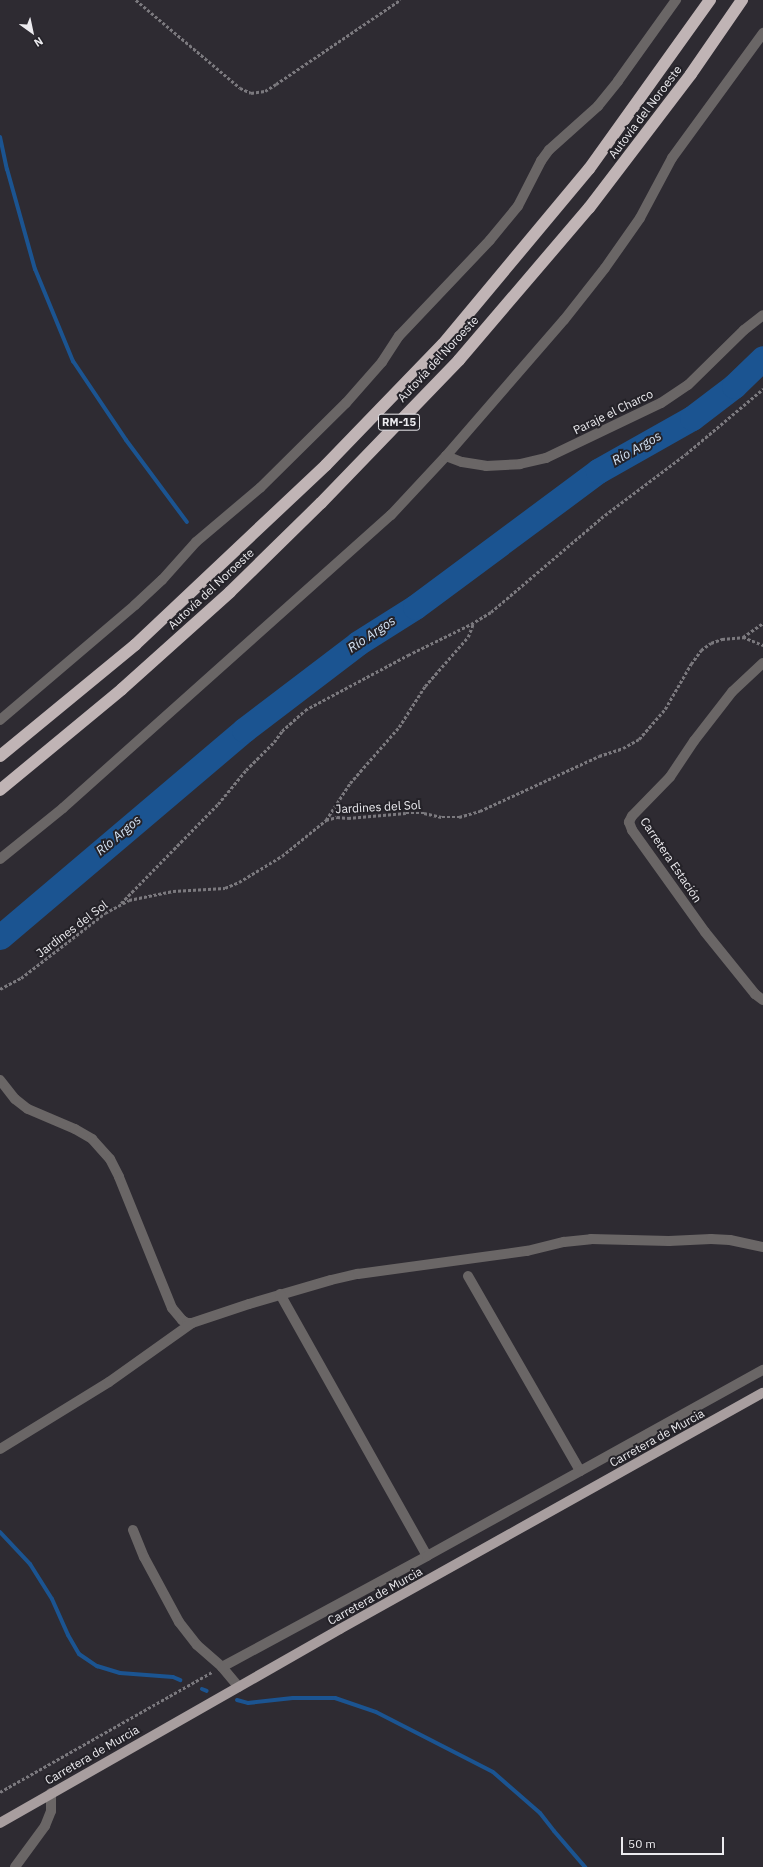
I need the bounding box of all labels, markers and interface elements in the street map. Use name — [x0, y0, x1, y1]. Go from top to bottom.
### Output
north arrow — [12, 12, 52, 52]
text: N — [31, 34, 46, 50]
street label: Autovía del Noroeste — [605, 63, 685, 161]
street label: Autovía del Noroeste — [394, 313, 482, 405]
street label: Paraje el Charco — [571, 386, 655, 438]
road number: RM-15 — [377, 413, 421, 431]
water label: Río Argos — [610, 429, 664, 469]
street label: Autovía del Noroeste — [165, 545, 257, 633]
water label: Río Argos — [345, 613, 399, 657]
street label: Jardines del Sol — [335, 798, 421, 816]
water label: Río Argos — [93, 813, 145, 859]
street label: Carretera Estación — [637, 815, 705, 905]
street label: Jardines del Sol — [34, 898, 110, 960]
street label: Carretera de Murcia — [607, 1406, 707, 1470]
street label: Carretera de Murcia — [325, 1564, 425, 1628]
street label: Carretera de Murcia — [42, 1722, 142, 1788]
scale bar — [623, 1829, 726, 1855]
text: 50 m — [628, 1836, 656, 1851]

